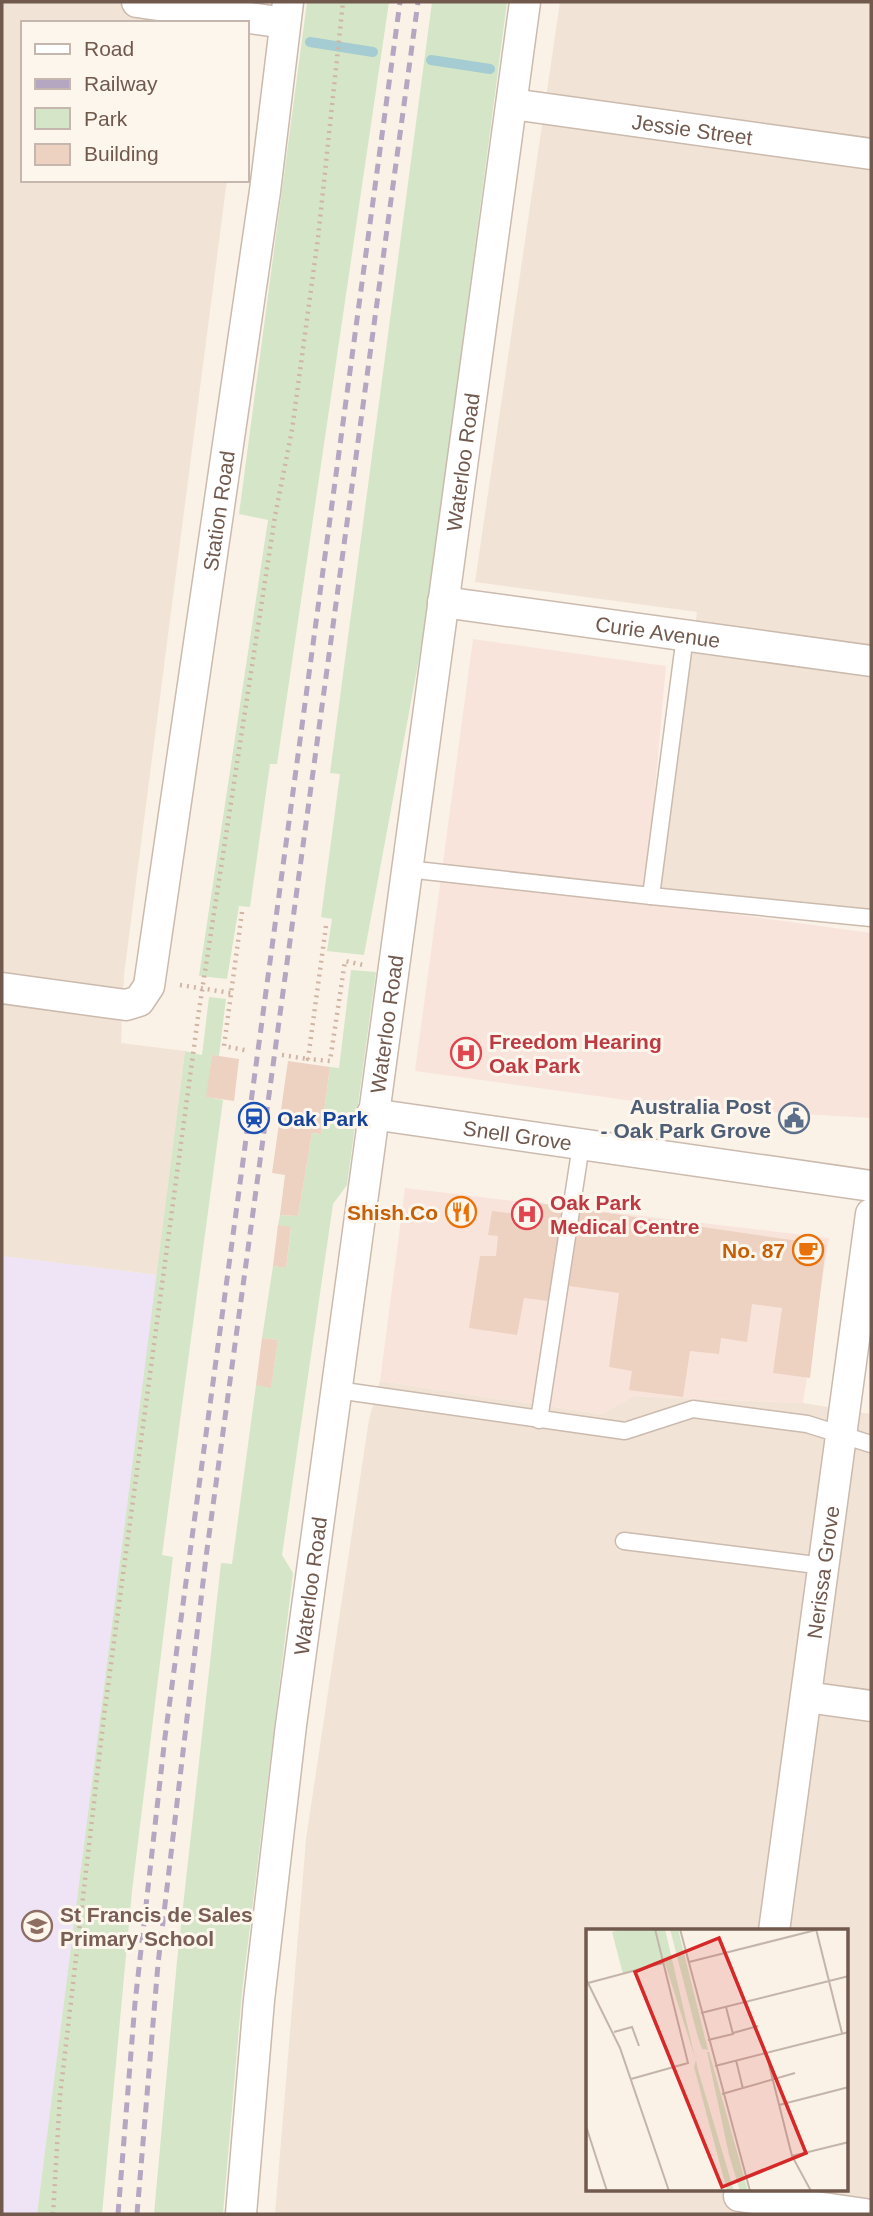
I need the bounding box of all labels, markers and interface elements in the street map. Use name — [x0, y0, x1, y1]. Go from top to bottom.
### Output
legend — [21, 21, 248, 182]
text: Road — [84, 37, 134, 60]
text: Railway — [84, 72, 158, 95]
text: Park — [84, 107, 128, 130]
street label: Jessie Street — [631, 109, 754, 149]
text: Building — [84, 142, 159, 165]
street label: Waterloo Road — [442, 392, 483, 533]
street label: Station Road — [198, 449, 238, 573]
street label: Curie Avenue — [594, 612, 722, 652]
street label: Waterloo Road — [365, 953, 407, 1095]
place label: Freedom Hearing Oak Park — [489, 1030, 662, 1077]
hospital icon: Freedom Hearing Oak Park — [449, 1036, 483, 1070]
place label: Australia Post - Oak Park Grove — [601, 1095, 771, 1142]
station icon: Oak Park — [237, 1101, 271, 1135]
public building icon: Australia Post - Oak Park Grove — [777, 1101, 811, 1135]
place label: Oak Park — [277, 1107, 368, 1130]
street label: Snell Grove — [462, 1116, 573, 1154]
place label: Oak Park Medical Centre — [550, 1191, 699, 1238]
restaurant icon: Shish.Co — [444, 1195, 478, 1229]
hospital icon: Oak Park Medical Centre — [510, 1197, 544, 1231]
place label: Shish.Co — [347, 1201, 438, 1224]
cafe icon: No. 87 — [791, 1233, 825, 1267]
place label: No. 87 — [722, 1239, 785, 1262]
street label: Nerissa Grove — [802, 1504, 843, 1640]
street label: Waterloo Road — [289, 1515, 331, 1656]
place label: St Francis de Sales Primary School — [60, 1903, 253, 1950]
school or university icon: St Francis de Sales Primary School — [20, 1909, 54, 1943]
inset map — [586, 1929, 848, 2192]

